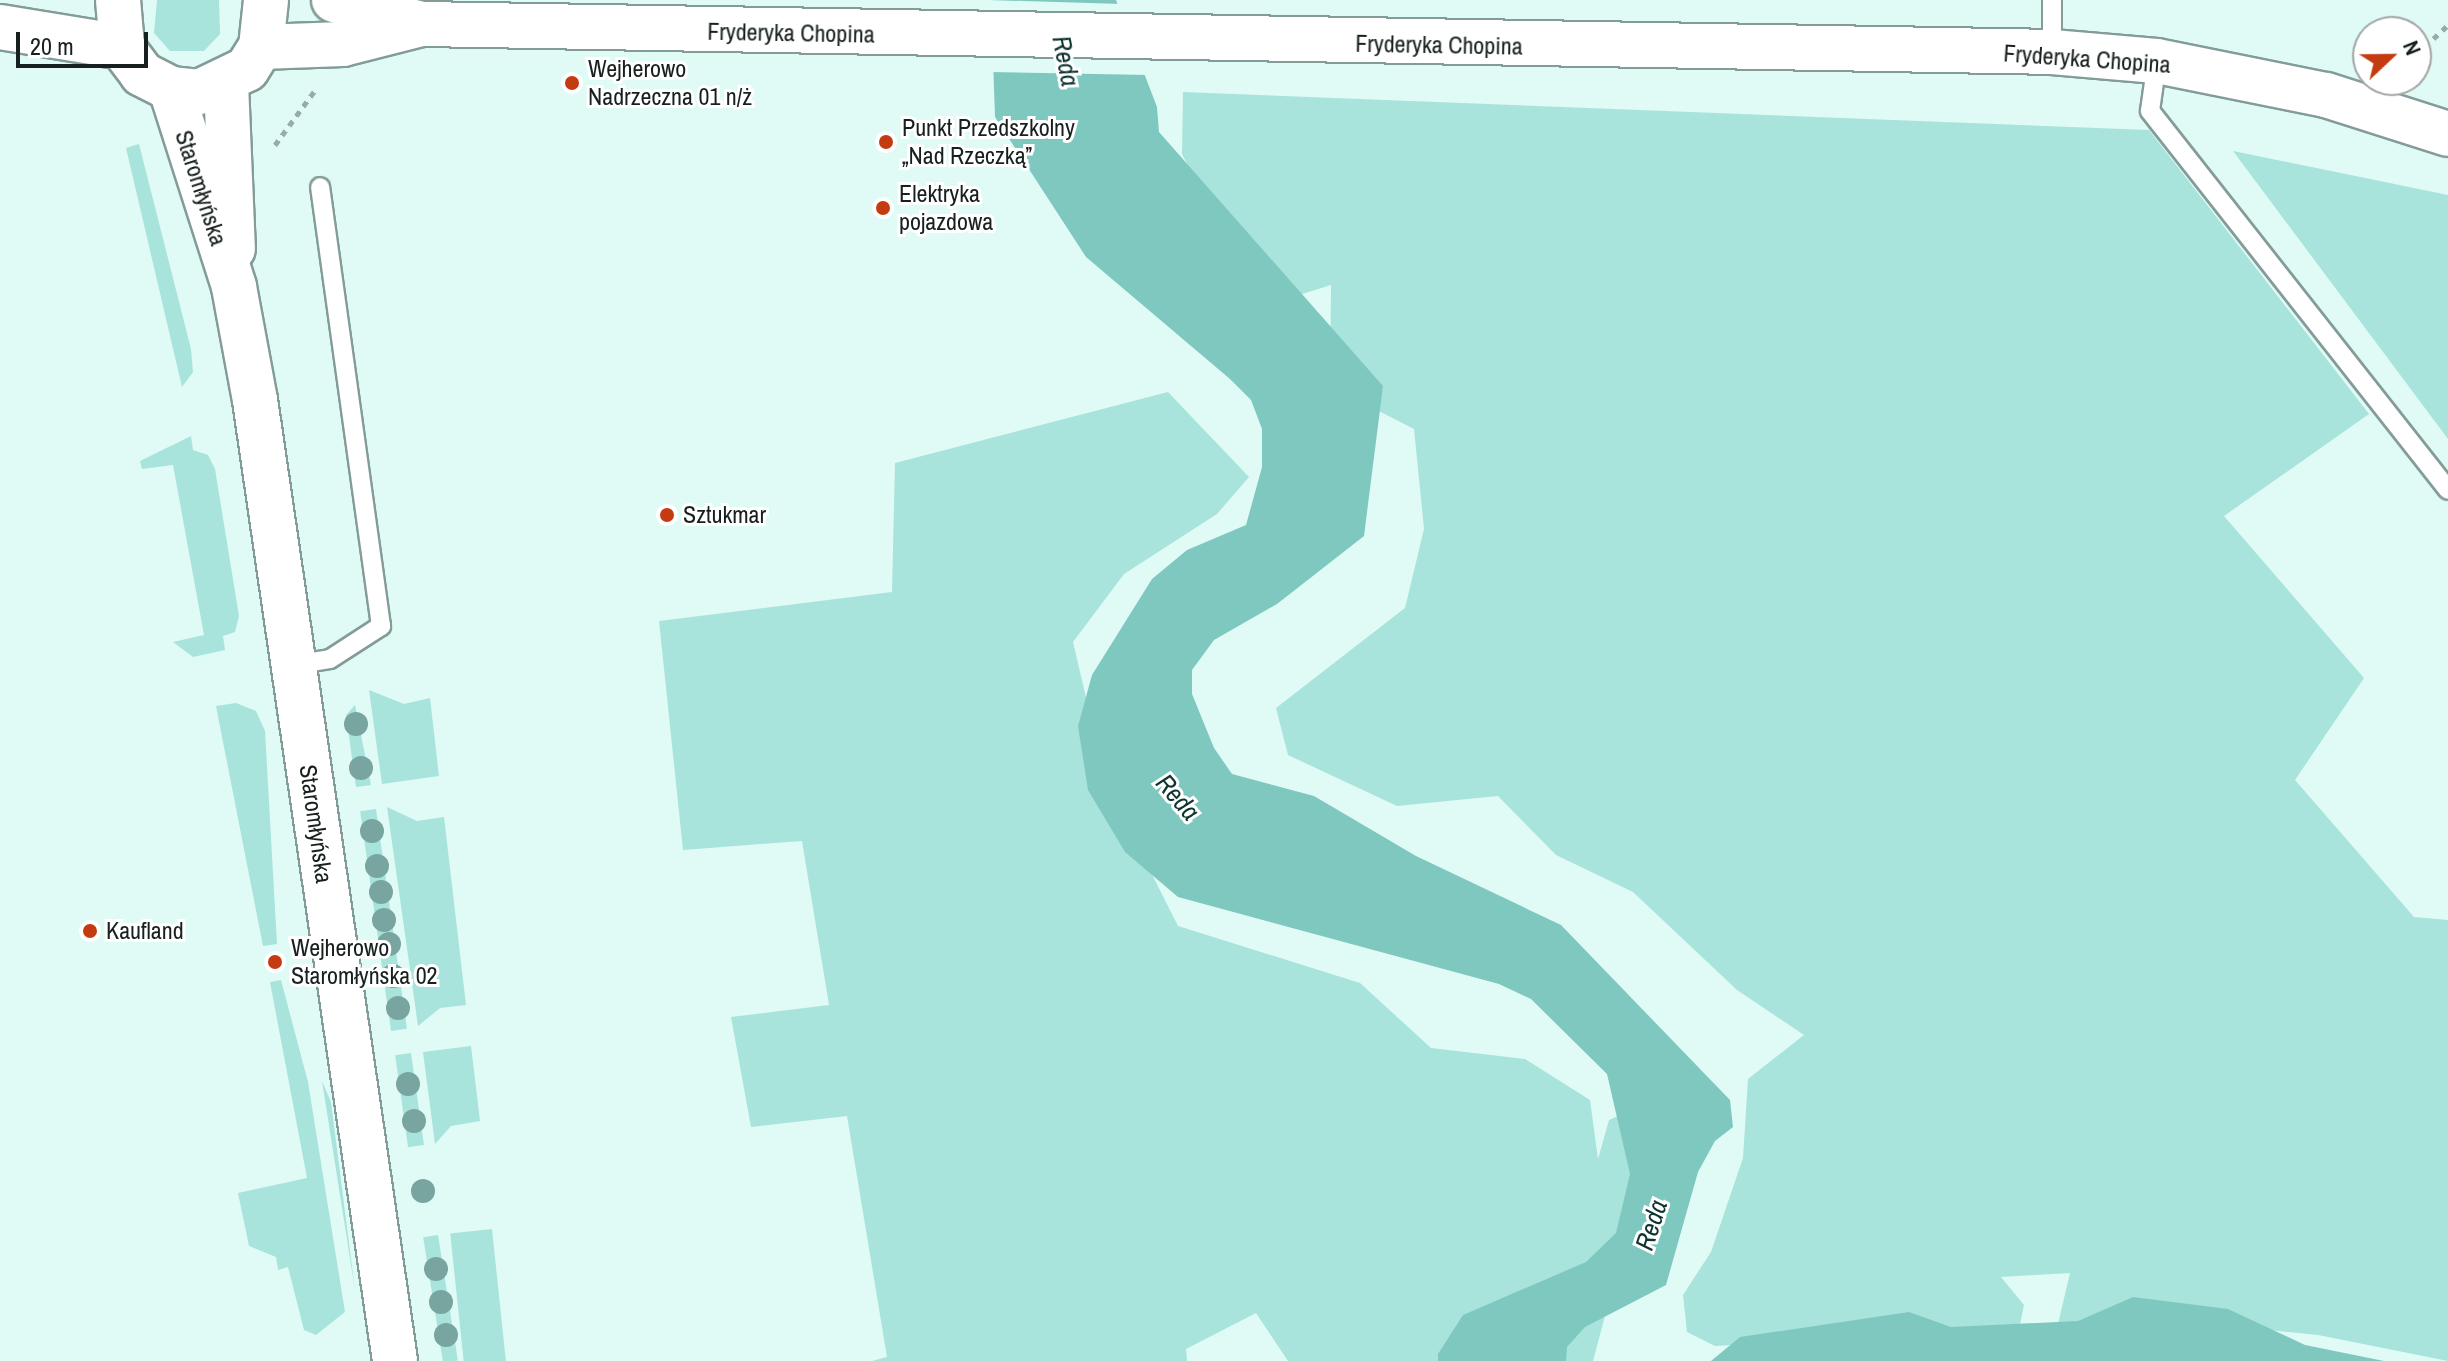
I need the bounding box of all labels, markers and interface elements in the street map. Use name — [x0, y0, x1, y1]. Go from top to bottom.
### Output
scale bar — [20, 16, 152, 66]
north arrow — [2352, 16, 2432, 96]
street label: Fryderyka Chopina — [707, 17, 875, 49]
street label: Fryderyka Chopina — [1355, 29, 1523, 61]
text: 20 m — [30, 30, 74, 62]
water label: Reda — [1046, 33, 1086, 89]
text: N — [2396, 36, 2429, 59]
street label: Fryderyka Chopina — [2003, 39, 2171, 79]
place label: Wejherowo Nadrzeczna 01 n/ż — [588, 55, 752, 111]
marker: Wejherowo Nadrzeczna 01 n/ż — [563, 74, 581, 92]
place label: Punkt Przedszkolny „Nad Rzeczką” — [902, 114, 1075, 170]
street label: Staromłyńska — [169, 127, 233, 249]
marker: Punkt Przedszkolny „Nad Rzeczką” — [877, 133, 895, 151]
place label: Elektryka pojazdowa — [899, 180, 993, 236]
marker: Elektryka pojazdowa — [874, 199, 892, 217]
place label: Sztukmar — [683, 501, 766, 529]
marker: Sztukmar — [658, 506, 676, 524]
street label: Staromłyńska — [293, 763, 339, 885]
water label: Reda — [1150, 768, 1206, 826]
place label: Kaufland — [106, 917, 184, 945]
marker: Kaufland — [81, 922, 99, 940]
place label: Wejherowo Staromłyńska 02 — [291, 934, 438, 990]
marker: Wejherowo Staromłyńska 02 — [266, 953, 284, 971]
water label: Reda — [1628, 1196, 1674, 1254]

